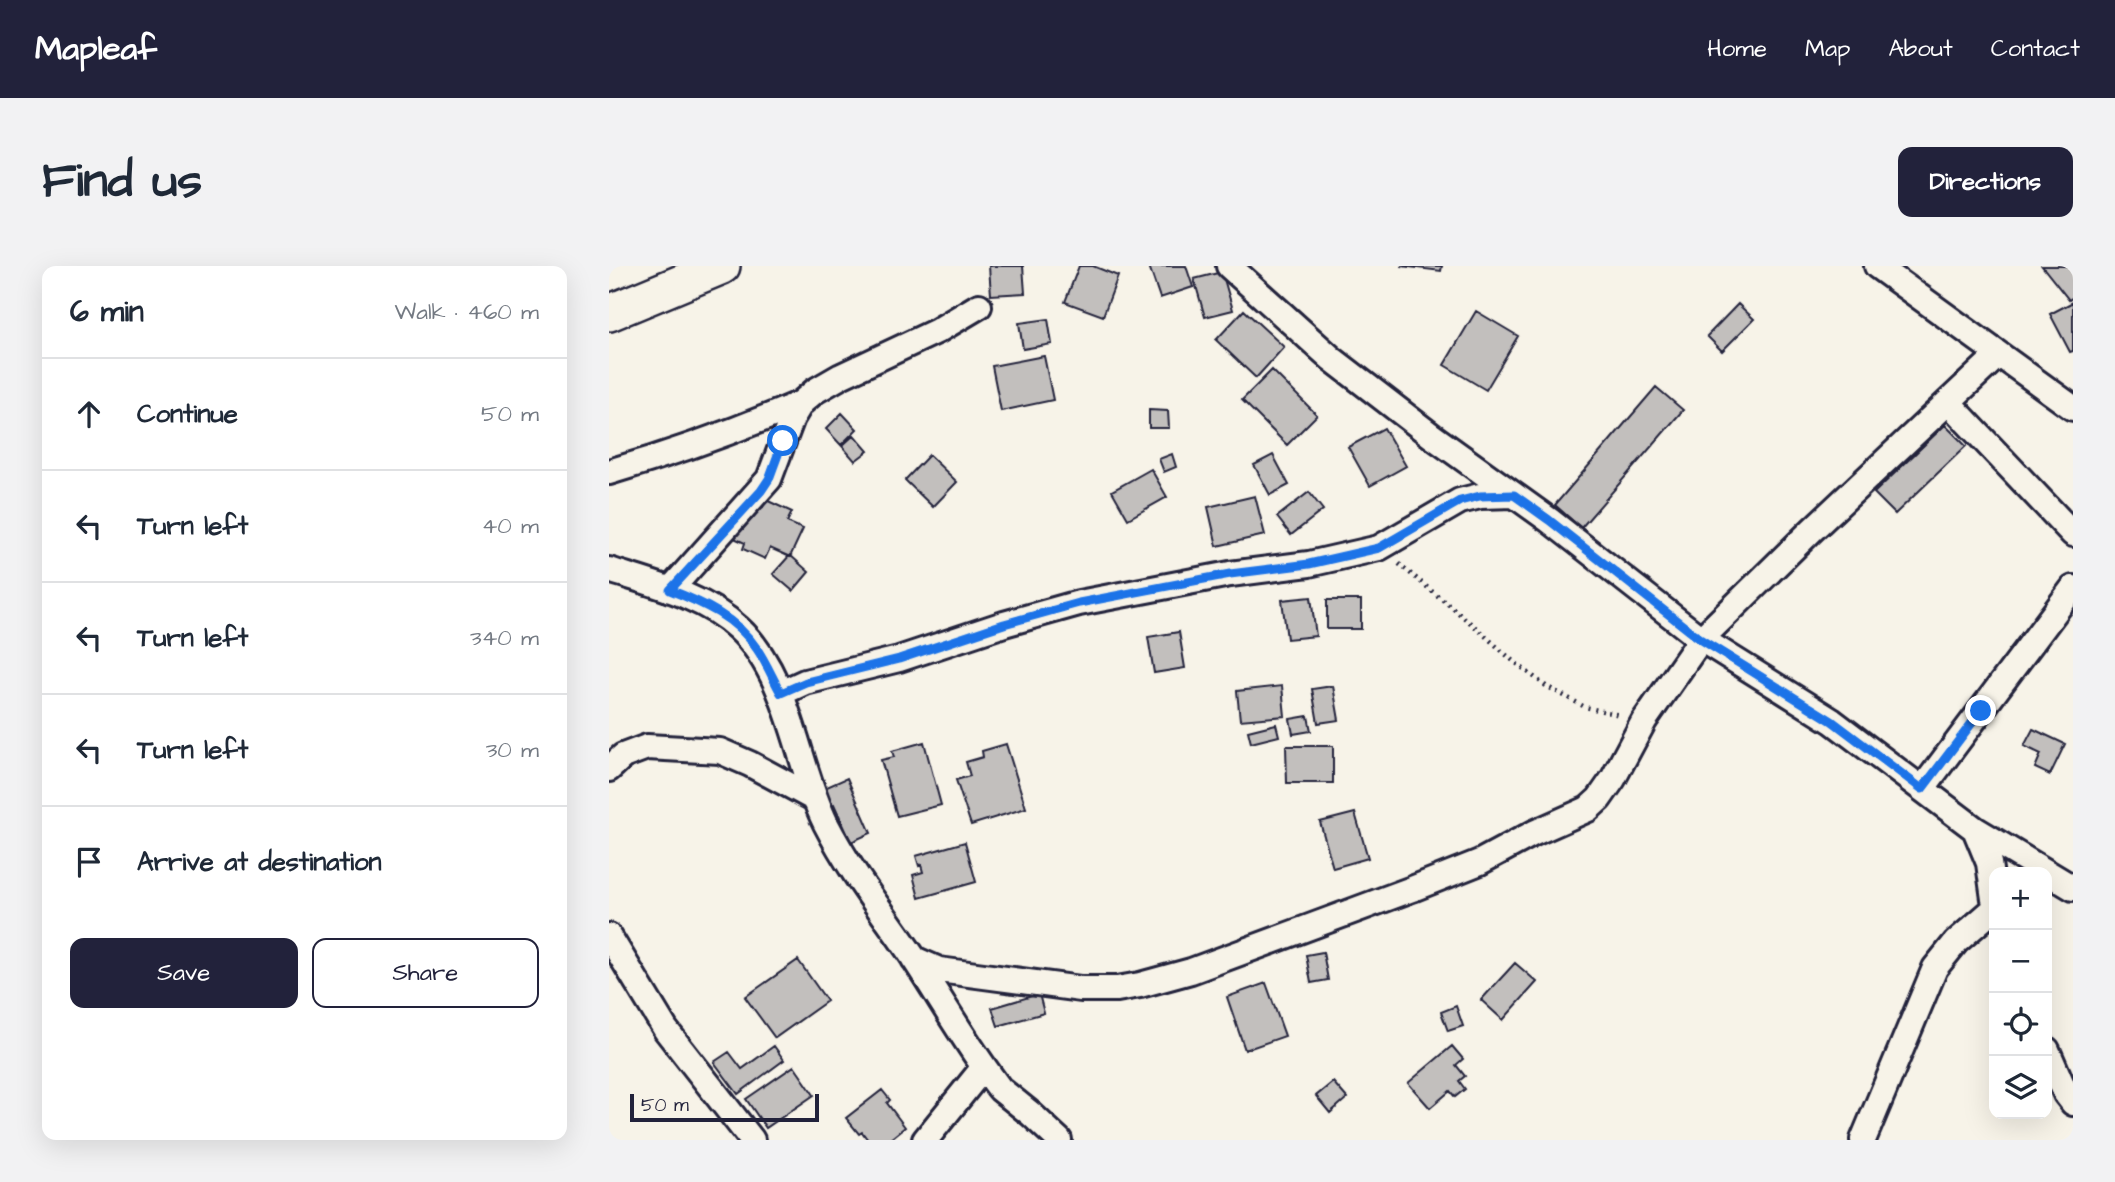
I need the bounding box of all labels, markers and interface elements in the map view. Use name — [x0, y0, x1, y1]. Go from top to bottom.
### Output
text: Mapleaf — [35, 26, 157, 72]
text: Home — [1707, 32, 1767, 66]
text: Map — [1805, 32, 1850, 66]
text: About — [1888, 32, 1953, 66]
text: Contact — [1991, 32, 2080, 66]
button: Directions — [1898, 147, 2073, 217]
text: Find us — [42, 148, 202, 216]
text: 6 min — [70, 291, 144, 333]
text: Walk · 460 m — [395, 296, 539, 328]
icon: ahead — [70, 395, 108, 433]
text: Continue — [137, 396, 238, 432]
text: 50 m — [481, 398, 539, 430]
route start — [767, 425, 798, 456]
icon: left — [70, 507, 108, 545]
text: Turn left — [137, 508, 248, 544]
text: 40 m — [482, 510, 539, 542]
icon: left — [70, 619, 108, 657]
text: Turn left — [137, 620, 248, 656]
text: 340 m — [470, 622, 539, 654]
route end — [1965, 695, 1996, 726]
icon: left — [70, 731, 108, 769]
text: Turn left — [137, 732, 248, 768]
text: 30 m — [486, 734, 539, 766]
icon: arrive — [70, 843, 108, 881]
text: Arrive at destination — [137, 844, 382, 880]
map controls — [1989, 867, 2052, 1119]
button: + — [1989, 867, 2052, 930]
button: − — [1989, 930, 2052, 993]
button: Save — [70, 938, 298, 1008]
button: Share — [312, 938, 539, 1008]
button: locate — [1989, 993, 2052, 1056]
button: layers — [1989, 1056, 2052, 1119]
scale bar — [630, 1091, 819, 1123]
text: 50 m — [641, 1092, 689, 1119]

